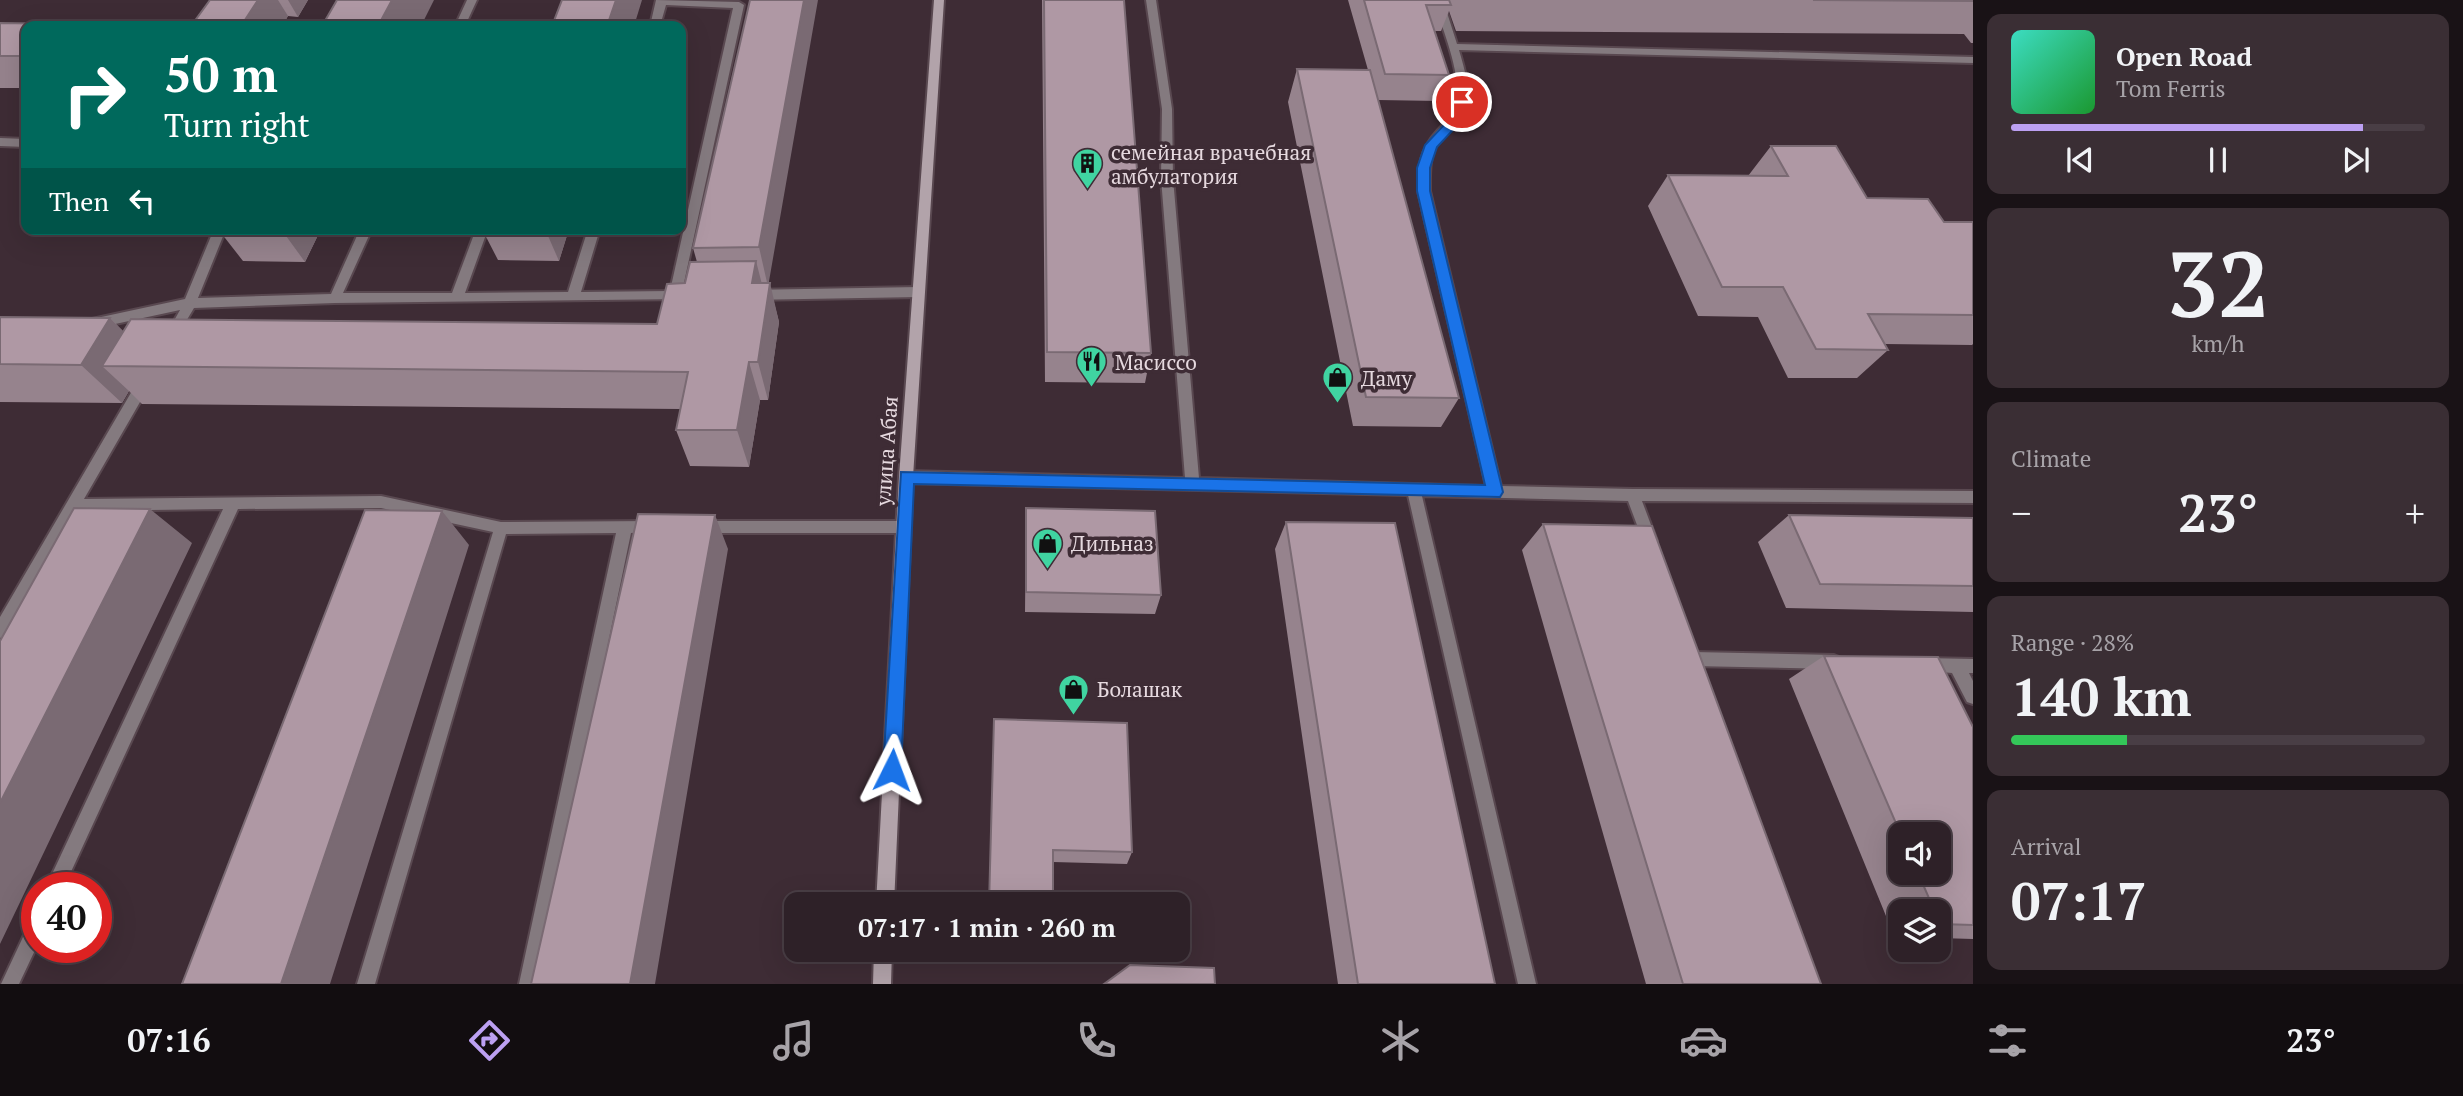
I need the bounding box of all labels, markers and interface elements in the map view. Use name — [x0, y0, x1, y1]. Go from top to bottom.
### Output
text: Open Road — [2116, 39, 2252, 73]
text: 50 m — [164, 41, 278, 106]
icon: right — [49, 49, 140, 140]
pin — [1432, 72, 1492, 132]
text: Tom Ferris — [2116, 73, 2226, 104]
icon: arrive — [1443, 83, 1481, 121]
text: Turn right — [164, 104, 310, 146]
place label: семейная врачебная амбулатория — [1111, 138, 1311, 190]
icon: previous — [2061, 141, 2099, 179]
icon: pause — [2199, 141, 2237, 179]
icon: next — [2337, 141, 2375, 179]
building icon: семейная врачебная амбулатория — [1071, 147, 1105, 191]
icon: left — [123, 182, 161, 220]
text: Then — [49, 184, 109, 218]
text: 32 — [2167, 222, 2269, 343]
text: km/h — [2191, 328, 2245, 359]
restaurant icon: Масиссо — [1075, 345, 1109, 389]
place label: Масиссо — [1115, 348, 1197, 376]
shop icon: Даму — [1321, 361, 1355, 405]
place label: Даму — [1361, 364, 1412, 392]
street label: улица Абая — [868, 395, 904, 508]
text: Climate — [2011, 443, 2091, 474]
text: 23° — [2178, 478, 2258, 547]
text: − — [2011, 488, 2031, 538]
text: + — [2405, 488, 2425, 538]
shop icon: Дильназ — [1031, 526, 1065, 570]
place label: Дильназ — [1071, 529, 1154, 557]
text: Range · 28% — [2011, 627, 2134, 658]
text: 140 km — [2011, 662, 2192, 731]
shop icon: Болашак — [1057, 672, 1091, 716]
place label: Болашак — [1097, 675, 1183, 703]
position arrow — [855, 733, 929, 807]
map controls — [1888, 822, 1951, 962]
button: sound — [1888, 822, 1951, 885]
text: Arrival — [2011, 831, 2082, 862]
text: 07:17 — [2011, 866, 2146, 935]
speed limit sign: 40 — [21, 872, 112, 963]
button: layers — [1888, 899, 1951, 962]
text: 07:17 · 1 min · 260 m — [858, 910, 1116, 944]
icon: directions — [465, 1016, 514, 1065]
icon: music — [769, 1016, 818, 1065]
icon: phone — [1072, 1016, 1121, 1065]
icon: climate — [1376, 1016, 1425, 1065]
icon: car — [1679, 1016, 1728, 1065]
icon: filters — [1983, 1016, 2032, 1065]
text: 07:16 — [127, 1019, 211, 1061]
text: 23° — [2286, 1019, 2336, 1061]

